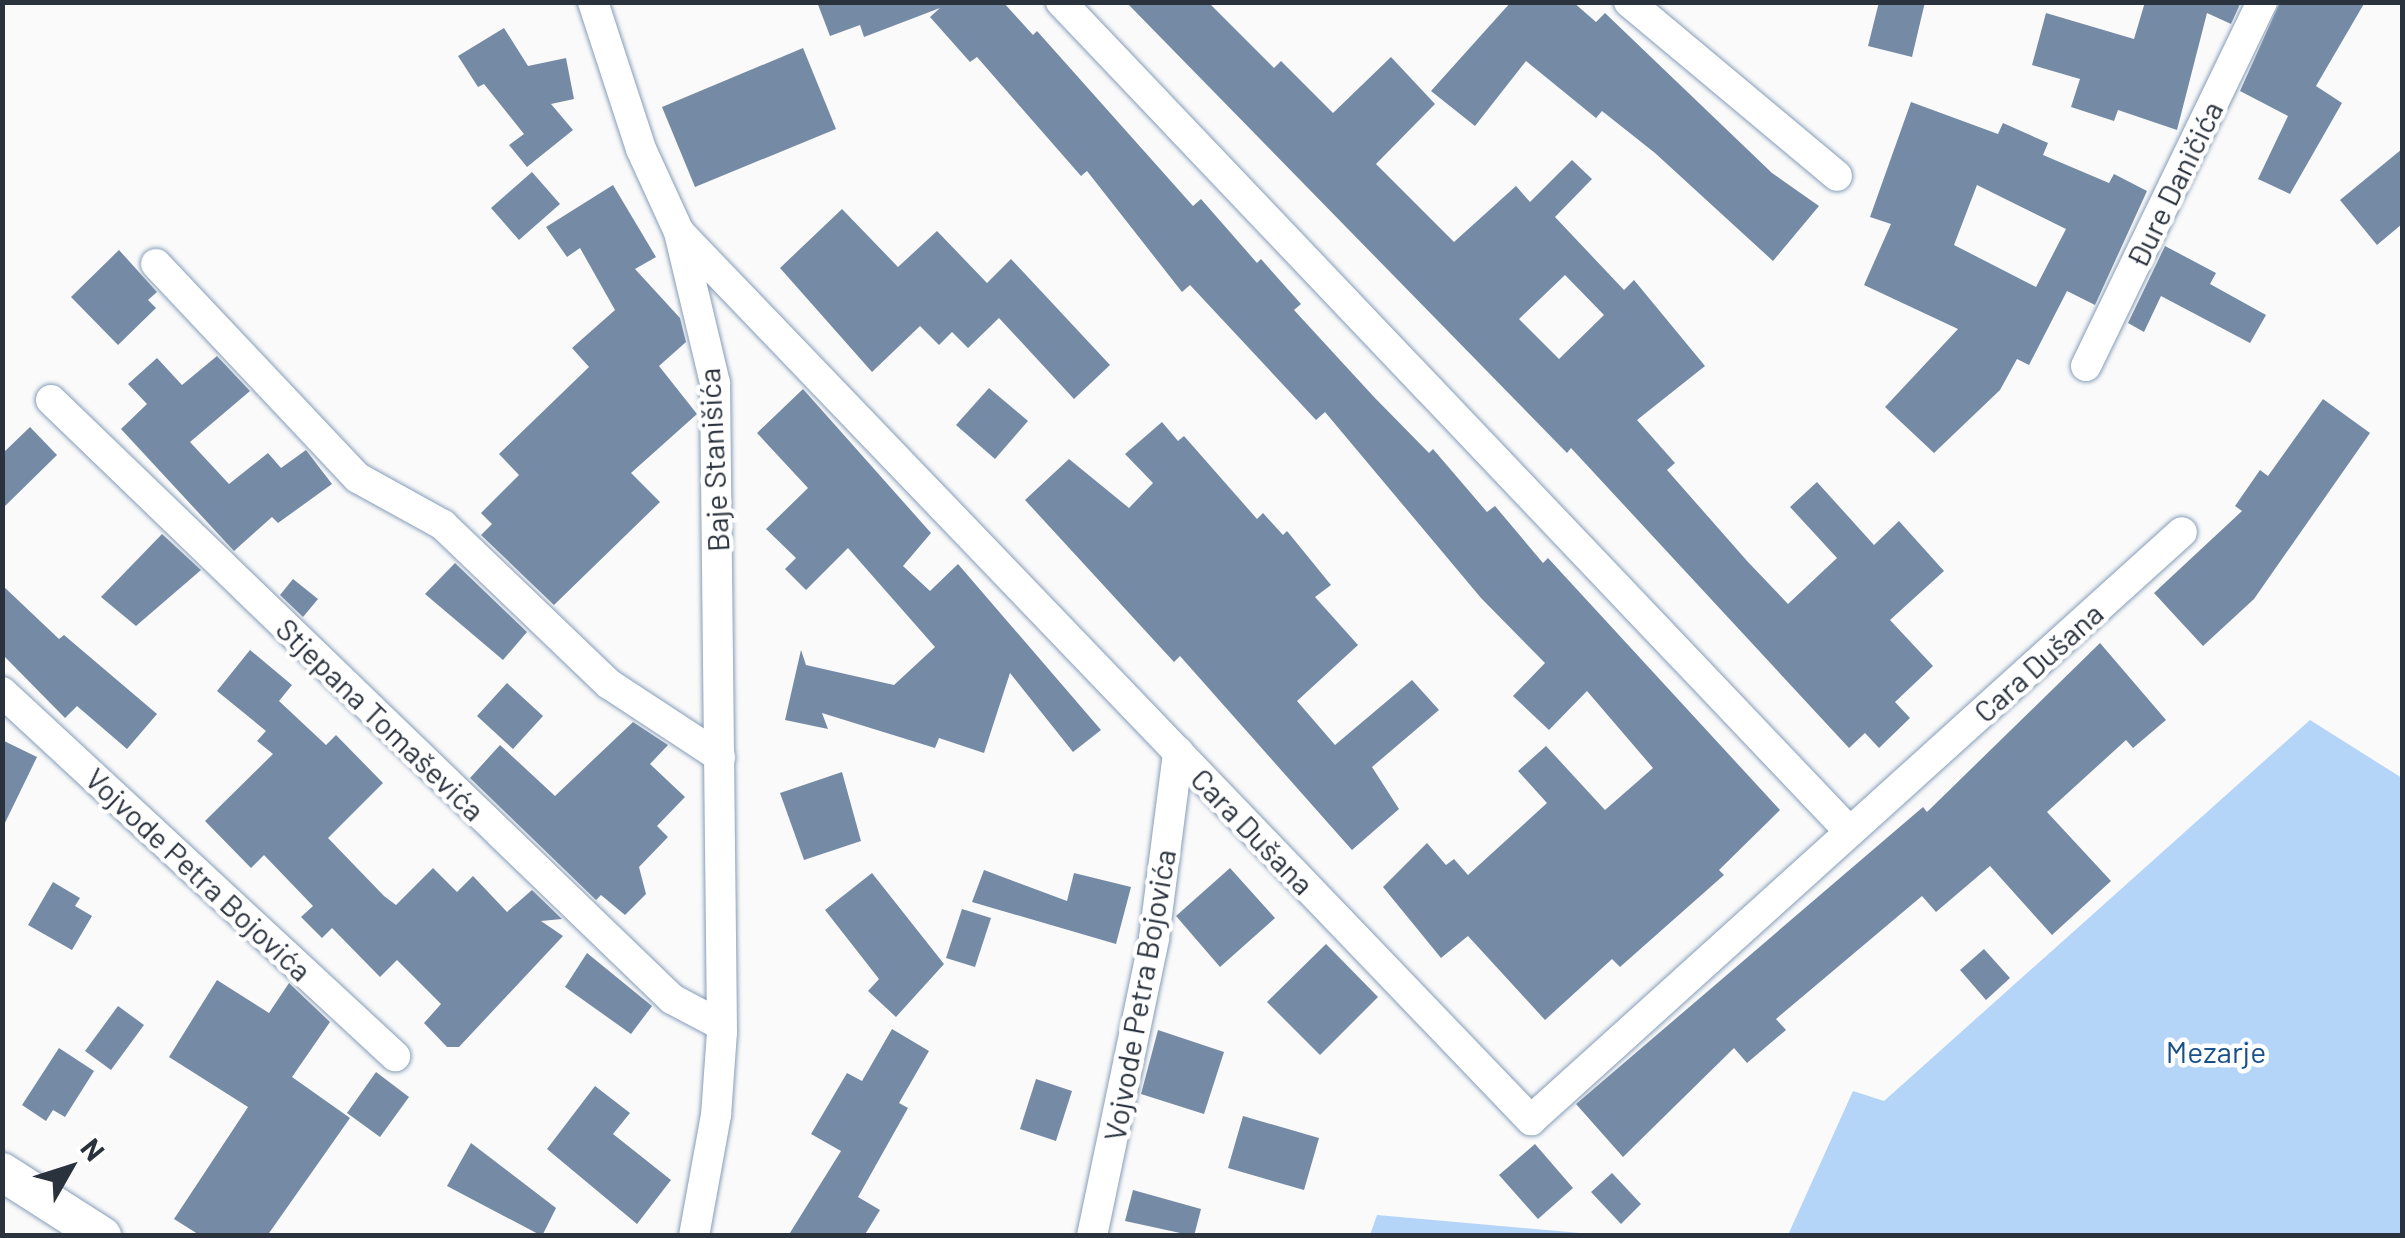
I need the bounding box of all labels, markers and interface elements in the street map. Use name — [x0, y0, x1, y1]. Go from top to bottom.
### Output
street label: Đure Daničića — [2118, 95, 2230, 273]
street label: Baje Stanišića — [690, 367, 736, 553]
street label: Cara Dušana — [1966, 595, 2110, 729]
street label: Stjepana Tomaševića — [269, 610, 493, 828]
street label: Vojvode Petra Bojovića — [79, 760, 319, 988]
street label: Cara Dušana — [1184, 761, 1322, 901]
street label: Vojvode Petra Bojovića — [1096, 846, 1182, 1144]
park label: Mezarje — [2166, 1033, 2266, 1069]
north arrow — [20, 1118, 120, 1218]
text: N — [74, 1131, 112, 1167]

